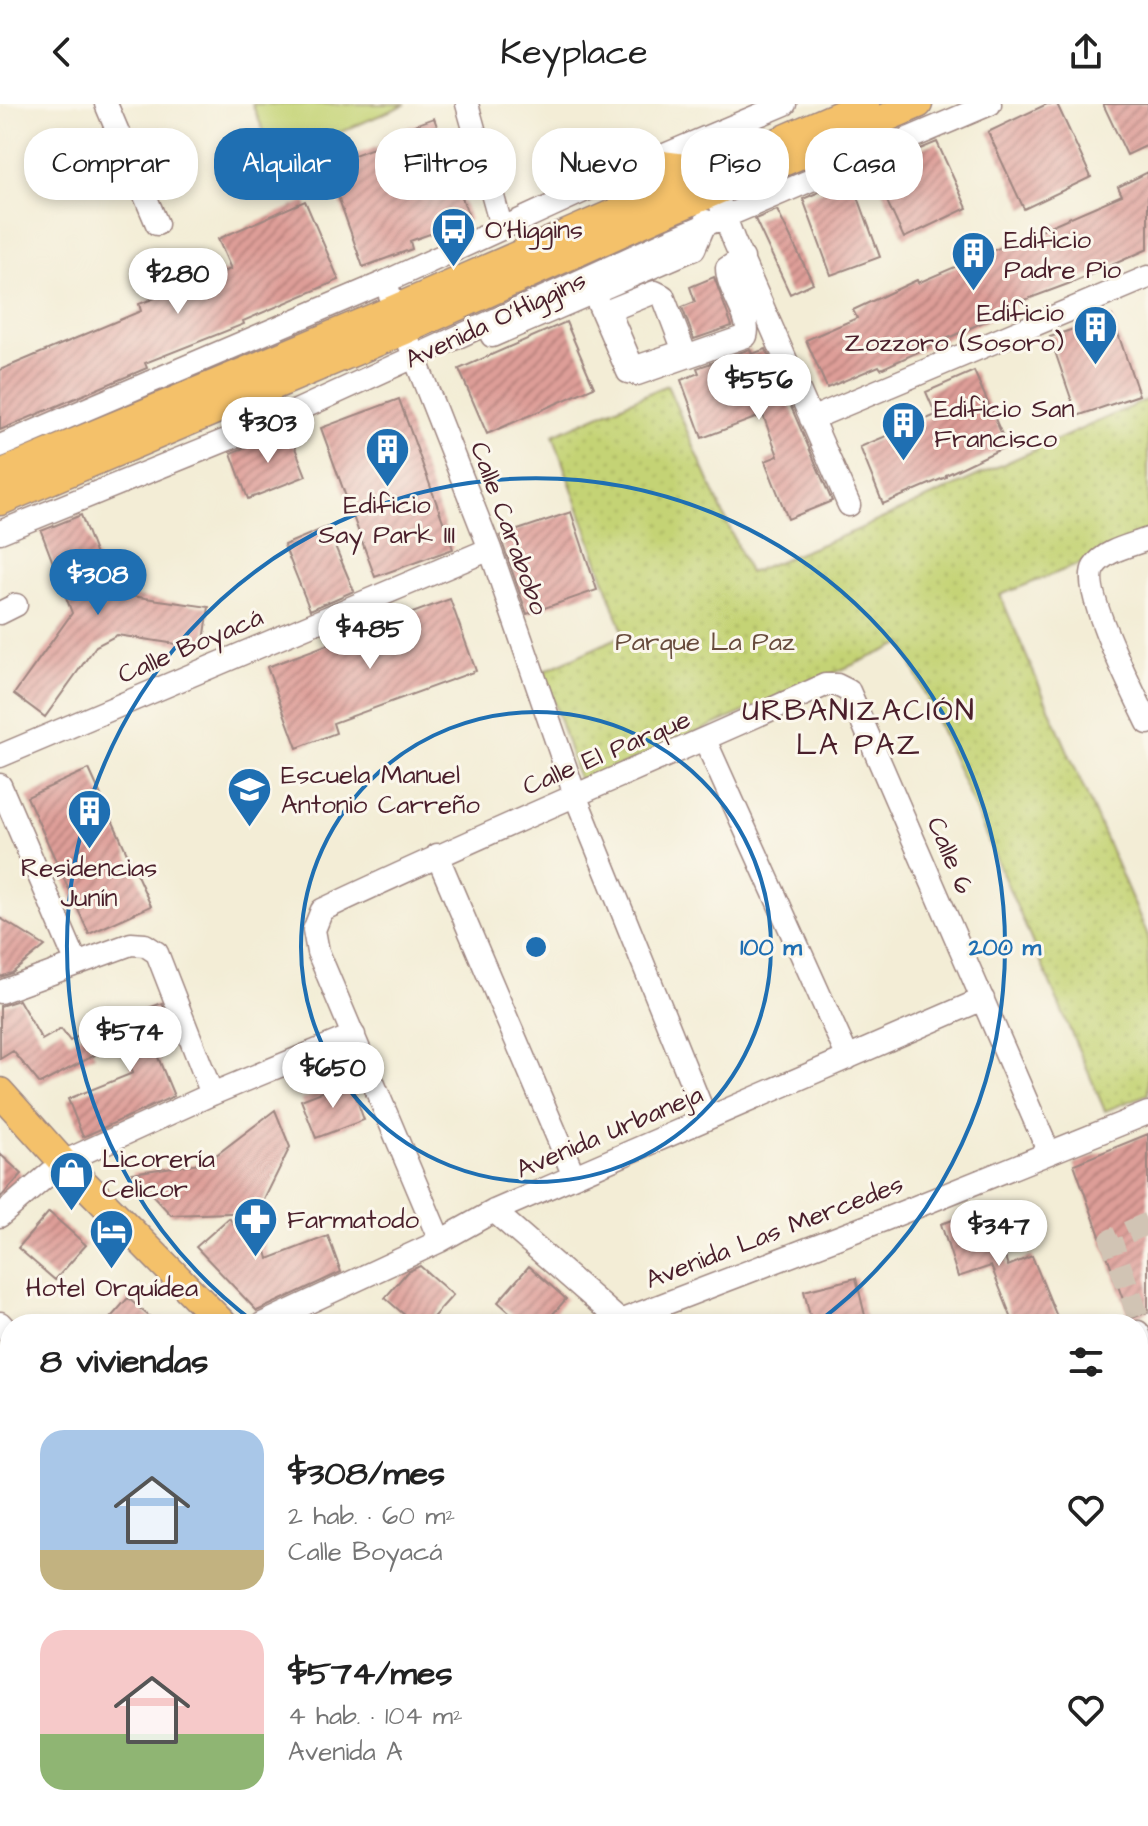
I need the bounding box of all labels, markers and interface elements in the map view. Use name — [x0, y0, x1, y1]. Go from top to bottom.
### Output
text: Keyplace — [500, 27, 648, 78]
icon: back — [40, 30, 84, 74]
icon: share — [1064, 30, 1108, 74]
chip: Comprar — [24, 128, 198, 200]
chip: Alquilar — [214, 128, 359, 200]
chip: Filtros — [375, 128, 516, 200]
chip: Nuevo — [532, 128, 665, 200]
chip: Piso — [681, 128, 789, 200]
chip: Casa — [805, 128, 923, 200]
bus stop icon: O'Higgins — [430, 205, 478, 268]
place label: O'Higgins — [485, 212, 583, 250]
place label: Edificio Padre Pio — [1004, 222, 1121, 288]
building icon: Edificio Padre Pio — [949, 230, 997, 293]
pin: $280 — [131, 248, 225, 316]
text: $280 — [147, 256, 209, 292]
street label: Avenida O'Higgins — [399, 262, 593, 379]
place label: Edificio Zozzoro (Sosoro) — [844, 295, 1064, 361]
building icon: Edificio Zozzoro (Sosoro) — [1071, 303, 1119, 366]
pin: $556 — [712, 354, 806, 422]
text: $556 — [725, 362, 793, 398]
place label: Edificio San Francisco — [934, 391, 1074, 457]
pin: $303 — [221, 397, 315, 465]
building icon: Edificio San Francisco — [879, 399, 927, 462]
text: $303 — [239, 405, 297, 441]
building icon: Edificio Say Park III — [363, 425, 411, 488]
street label: Calle Carabobo — [461, 437, 557, 620]
place label: Edificio Say Park III — [319, 487, 455, 555]
pin: $308 — [51, 549, 145, 617]
text: $308 — [68, 557, 128, 593]
street label: Calle Boyacá — [112, 599, 269, 695]
pin: $485 — [323, 603, 417, 671]
text: $485 — [336, 611, 404, 647]
park label: Parque La Paz — [615, 624, 795, 660]
district label: URBANIZACIÓN LA PAZ — [742, 690, 976, 766]
street label: Calle El Parque — [517, 701, 696, 804]
place label: Escuela Manuel Antonio Carreño — [281, 757, 480, 823]
school or university icon: Escuela Manuel Antonio Carreño — [226, 765, 274, 828]
building icon: Residencias Junín — [65, 788, 113, 851]
street label: Calle 6 — [918, 811, 982, 900]
place label: Residencias Junín — [21, 850, 157, 916]
text: 100 m — [740, 931, 802, 965]
text: 200 m — [968, 931, 1041, 965]
centre of rings — [522, 933, 550, 961]
pin: $574 — [83, 1006, 177, 1074]
text: $574 — [97, 1014, 163, 1050]
pin: $650 — [286, 1042, 380, 1110]
text: $650 — [300, 1050, 366, 1086]
street label: Avenida Urbaneja — [510, 1076, 708, 1188]
place label: Licorería Celicor — [102, 1141, 215, 1207]
shop icon: Licorería Celicor — [47, 1149, 95, 1212]
street label: Avenida Las Mercedes — [640, 1166, 909, 1298]
pharmacy icon: Farmatodo — [232, 1195, 280, 1258]
pin: $347 — [952, 1200, 1046, 1268]
place label: Farmatodo — [287, 1202, 420, 1238]
hotel icon: Hotel Orquídea — [88, 1208, 136, 1271]
text: $347 — [968, 1208, 1030, 1244]
place label: Hotel Orquídea — [26, 1270, 198, 1306]
text: 8 viviendas — [40, 1338, 208, 1386]
icon: filters — [1064, 1340, 1108, 1384]
text: $308/mes — [288, 1450, 445, 1498]
icon: home — [104, 1462, 200, 1558]
icon: heart — [1064, 1488, 1108, 1532]
text: 2 hab. · 60 m² — [288, 1498, 455, 1534]
text: Calle Boyacá — [288, 1534, 443, 1570]
text: $574/mes — [288, 1650, 452, 1698]
icon: home — [104, 1662, 200, 1758]
icon: heart — [1064, 1688, 1108, 1732]
text: 4 hab. · 104 m² — [288, 1698, 463, 1734]
text: Avenida A — [288, 1734, 403, 1770]

